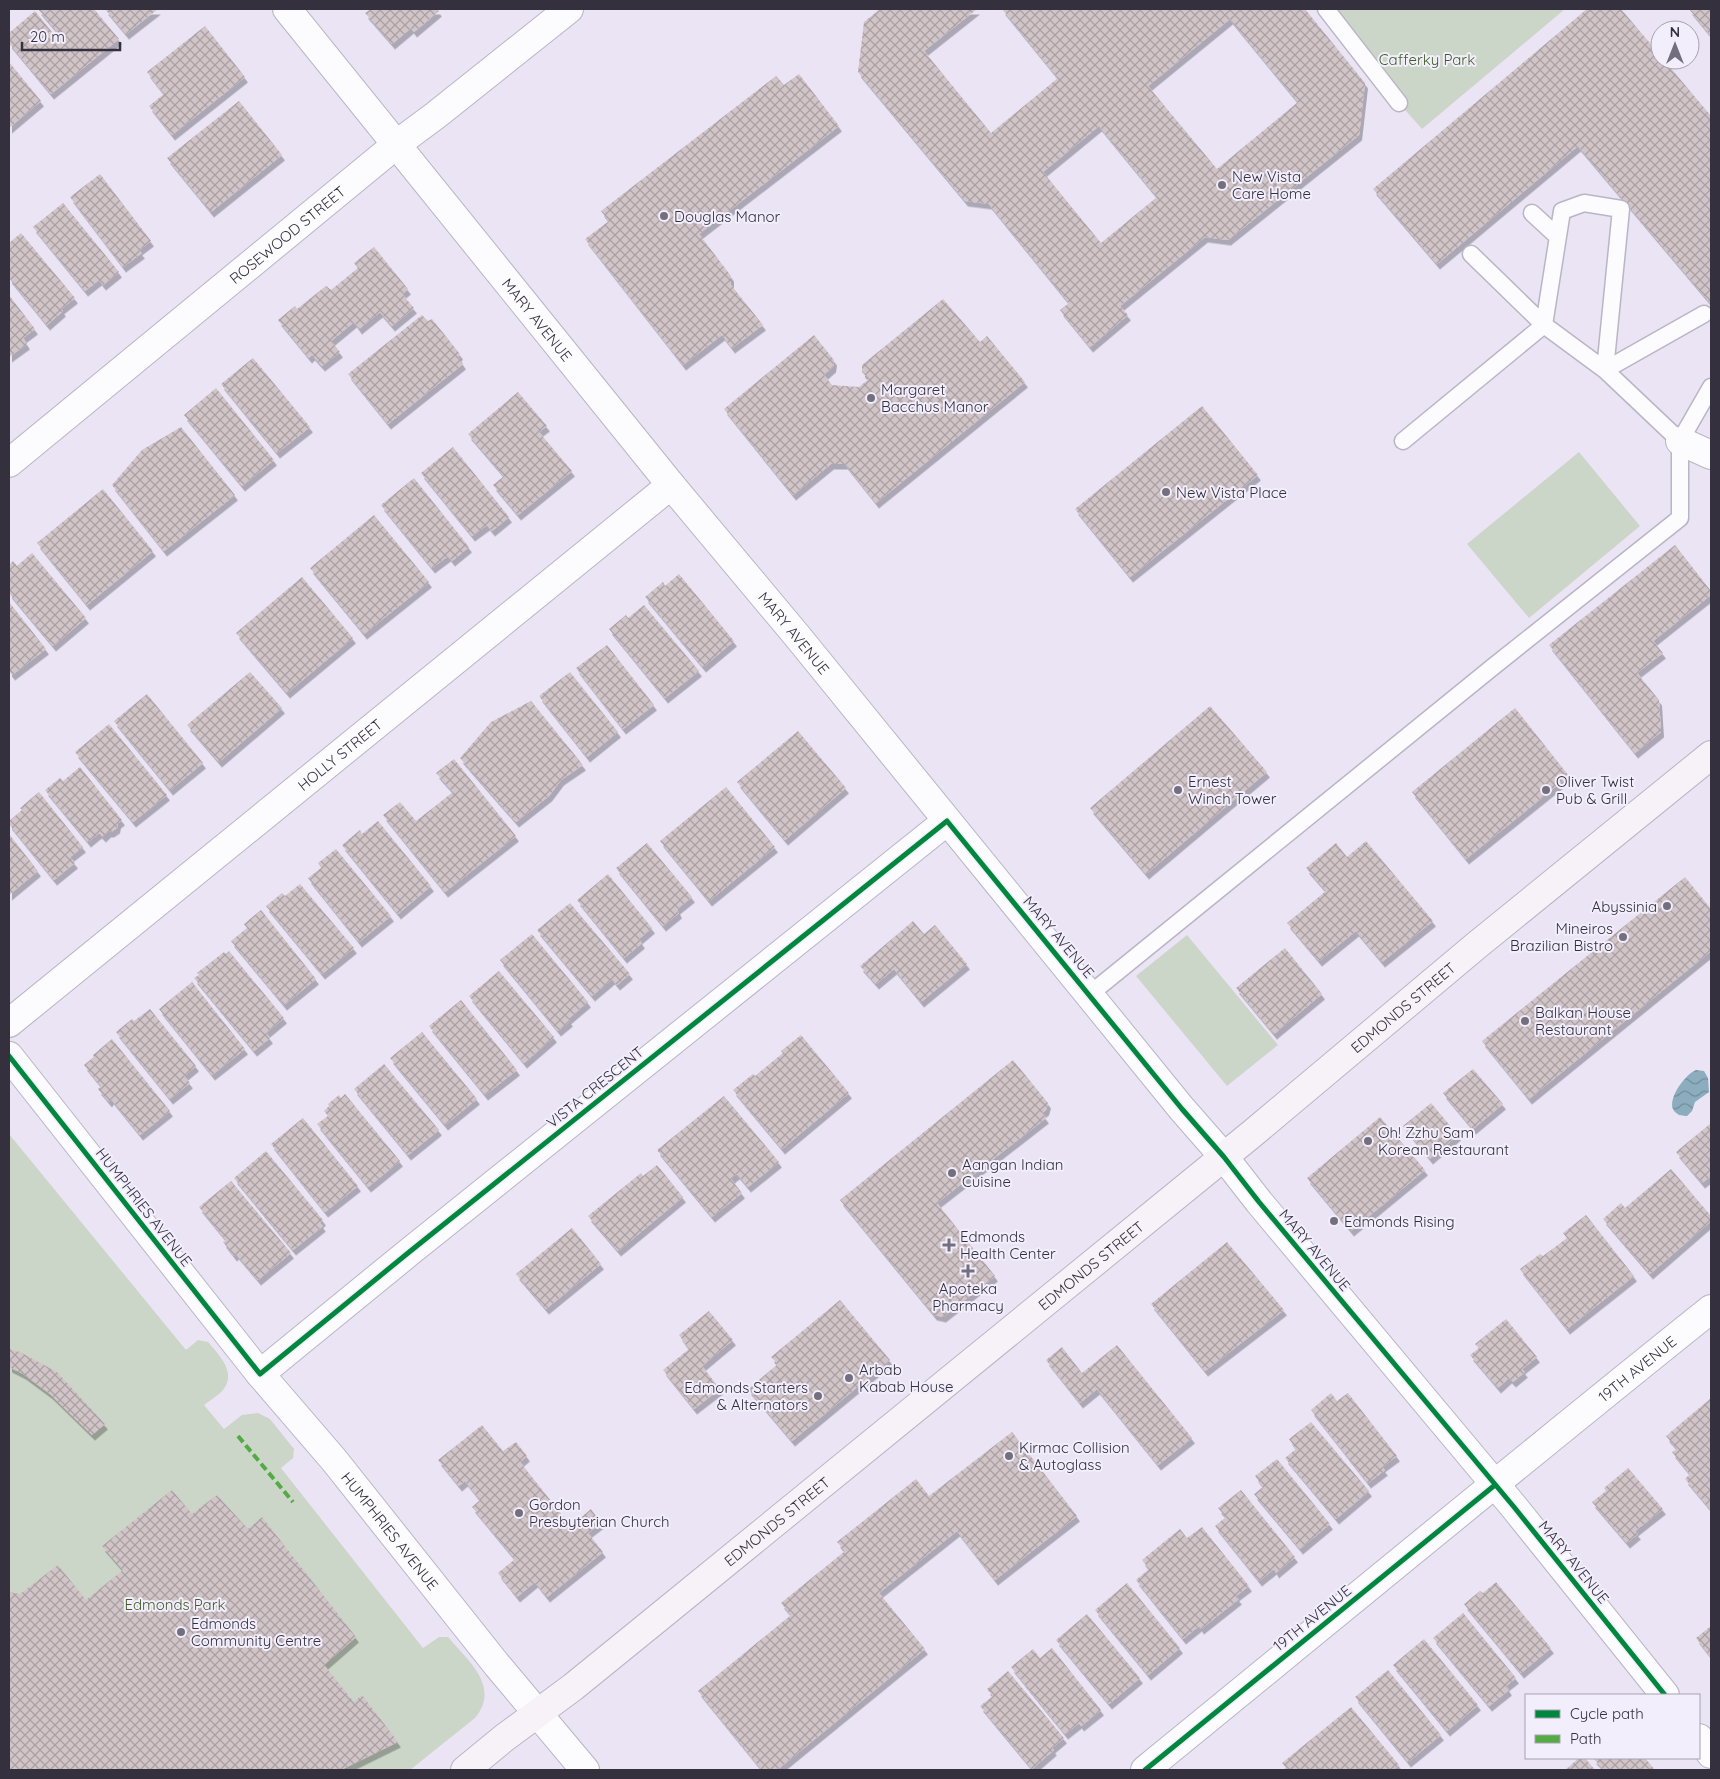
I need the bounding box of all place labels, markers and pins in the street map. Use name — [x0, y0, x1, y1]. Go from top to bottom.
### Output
place label: New Vista Care Home — [1232, 167, 1311, 203]
marker: New Vista Care Home — [1216, 179, 1228, 191]
place label: Douglas Manor — [674, 207, 781, 226]
marker: Douglas Manor — [658, 210, 670, 222]
place label: Margaret Bacchus Manor — [881, 380, 989, 416]
marker: Margaret Bacchus Manor — [865, 392, 877, 404]
place label: New Vista Place — [1176, 483, 1287, 502]
marker: New Vista Place — [1160, 486, 1172, 498]
place label: Ernest Winch Tower — [1188, 772, 1277, 808]
place label: Oliver Twist Pub & Grill — [1556, 772, 1634, 808]
marker: Ernest Winch Tower — [1172, 784, 1184, 796]
marker: Oliver Twist Pub & Grill — [1540, 784, 1552, 796]
place label: Abyssinia — [1592, 897, 1657, 916]
marker: Abyssinia — [1661, 900, 1673, 912]
place label: Mineiros Brazilian Bistro — [1510, 919, 1613, 955]
marker: Mineiros Brazilian Bistro — [1617, 931, 1629, 943]
place label: Balkan House Restaurant — [1535, 1003, 1631, 1039]
marker: Balkan House Restaurant — [1519, 1015, 1531, 1027]
place label: Oh! Zzhu Sam Korean Restaurant — [1378, 1123, 1509, 1159]
marker: Oh! Zzhu Sam Korean Restaurant — [1362, 1135, 1374, 1147]
place label: Aangan Indian Cuisine — [962, 1155, 1063, 1191]
marker: Aangan Indian Cuisine — [946, 1167, 958, 1179]
place label: Edmonds Rising — [1344, 1212, 1455, 1231]
marker: Edmonds Rising — [1328, 1215, 1340, 1227]
place label: Edmonds Health Center — [960, 1227, 1056, 1263]
marker: Edmonds Health Center — [942, 1238, 956, 1252]
marker: Apoteka Pharmacy — [962, 1265, 974, 1277]
place label: Apoteka Pharmacy — [932, 1279, 1004, 1315]
place label: Arbab Kabab House — [859, 1360, 954, 1396]
marker: Arbab Kabab House — [843, 1372, 855, 1384]
place label: Edmonds Starters & Alternators — [684, 1378, 808, 1414]
marker: Edmonds Starters & Alternators — [812, 1390, 824, 1402]
place label: Kirmac Collision & Autoglass — [1019, 1438, 1130, 1474]
marker: Kirmac Collision & Autoglass — [1003, 1450, 1015, 1462]
place label: Gordon Presbyterian Church — [529, 1495, 669, 1531]
marker: Gordon Presbyterian Church — [513, 1507, 525, 1519]
place label: Edmonds Community Centre — [191, 1614, 321, 1650]
marker: Edmonds Community Centre — [175, 1626, 187, 1638]

